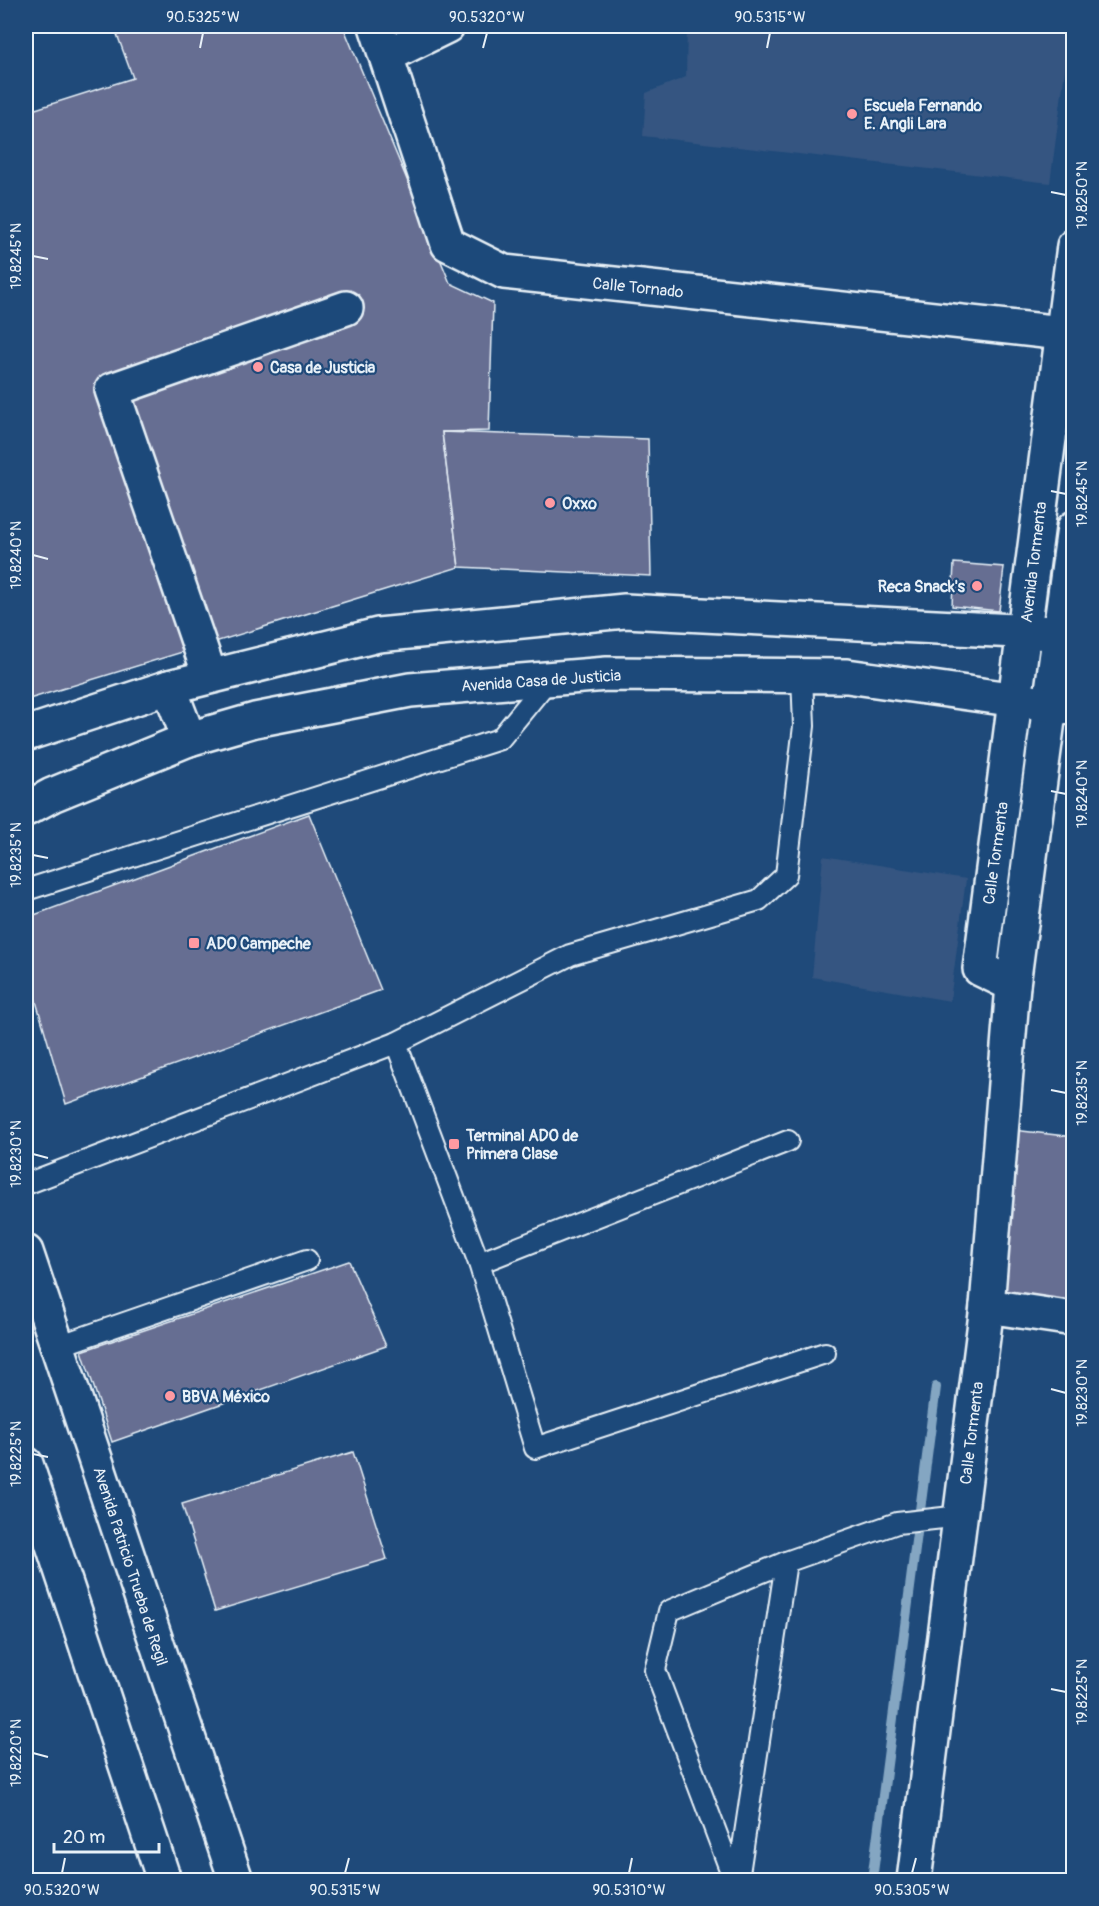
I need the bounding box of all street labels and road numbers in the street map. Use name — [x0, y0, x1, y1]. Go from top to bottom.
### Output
street label: Calle Tornado — [591, 273, 685, 303]
street label: Avenida Tormenta — [1017, 500, 1051, 624]
street label: Avenida Casa de Justicia — [460, 665, 622, 697]
street label: Calle Tormenta — [979, 801, 1013, 906]
street label: Calle Tormenta — [956, 1381, 988, 1486]
street label: Avenida Patricio Trueba de Regil — [88, 1464, 172, 1668]

